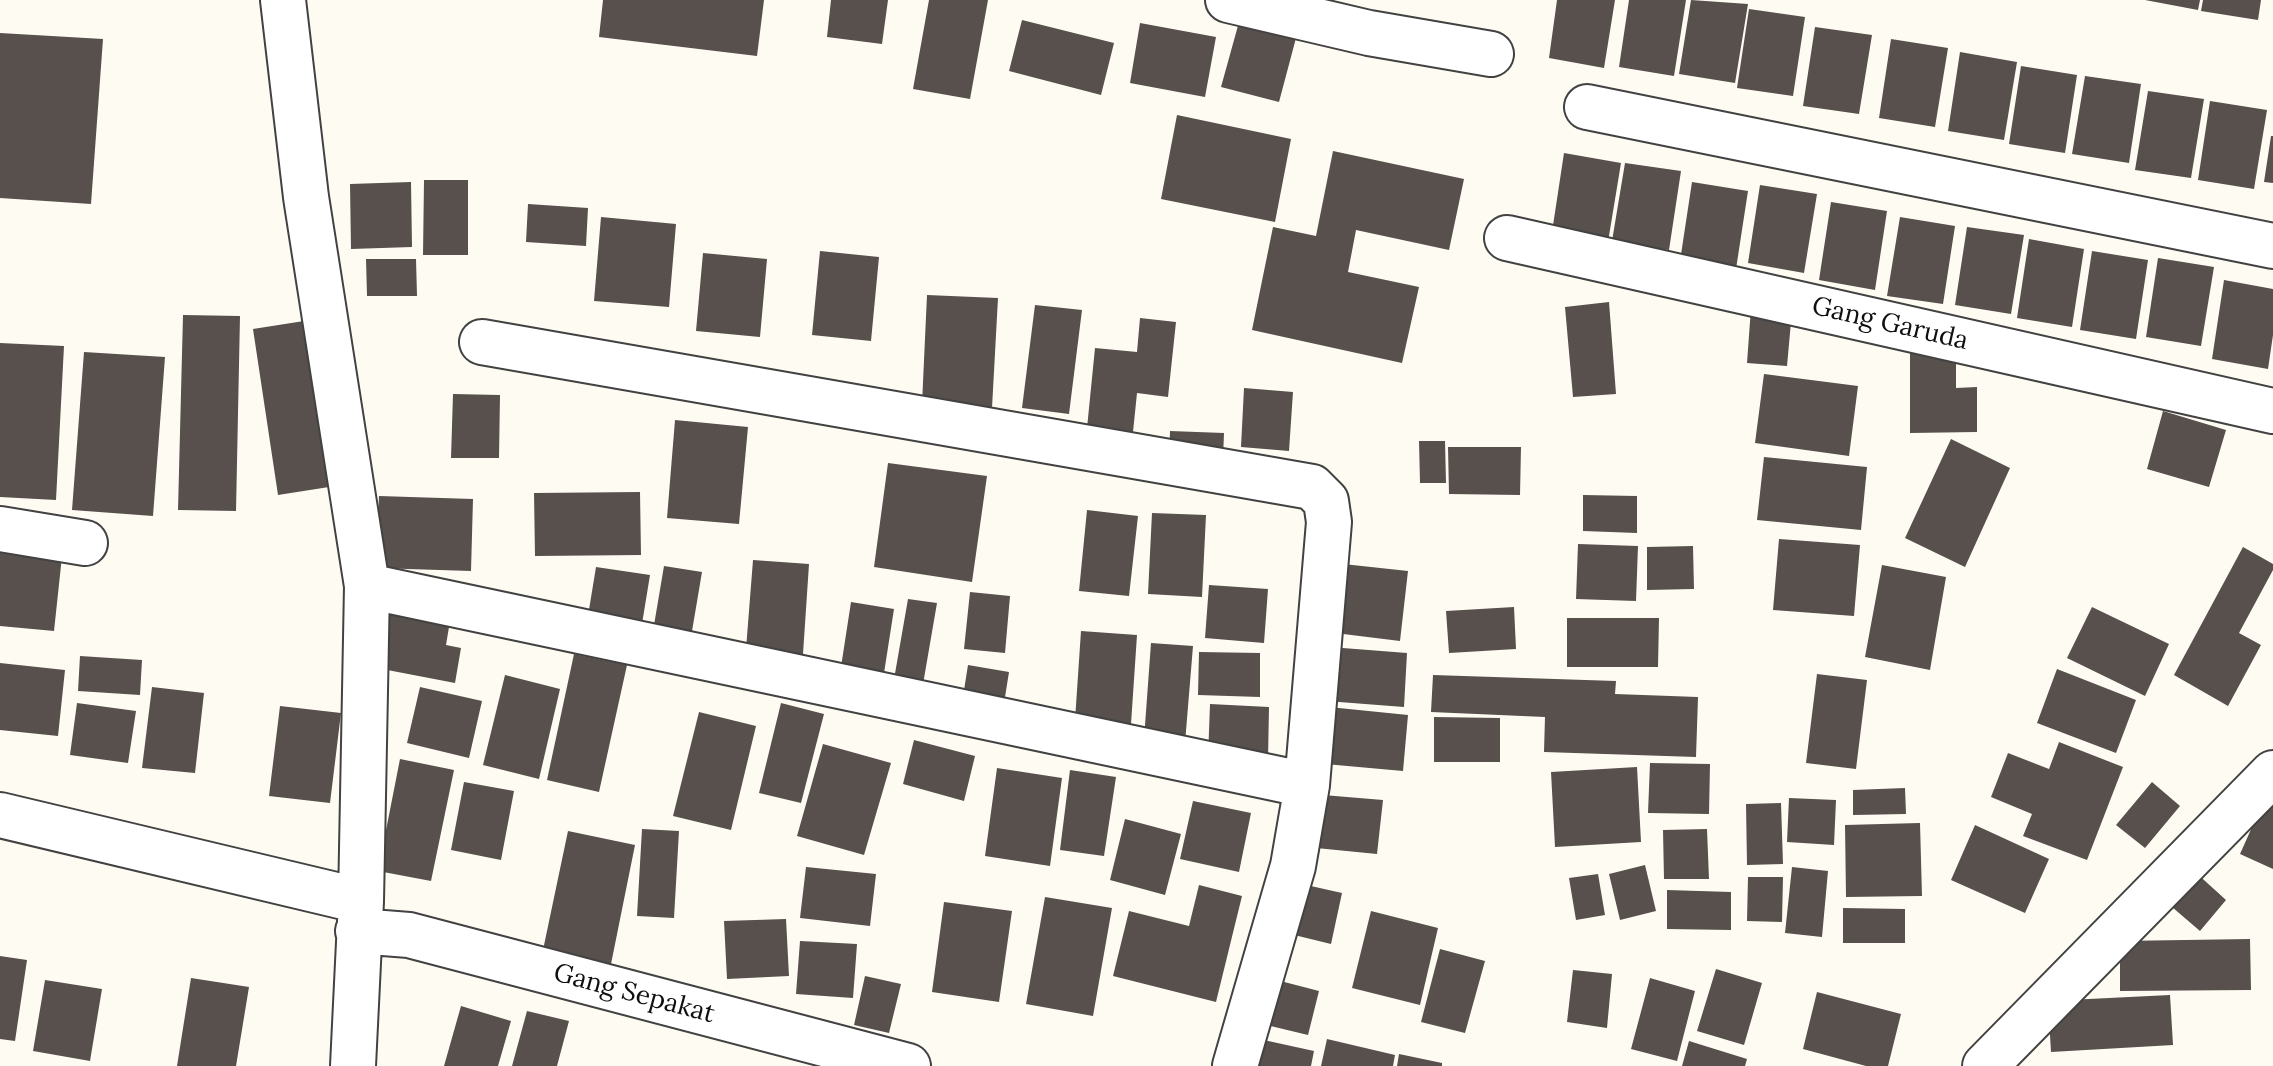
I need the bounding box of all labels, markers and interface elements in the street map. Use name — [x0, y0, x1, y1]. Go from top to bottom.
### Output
street label: Gang Garuda — [1809, 291, 1971, 357]
street label: Gang Sepakat — [550, 958, 718, 1030]

